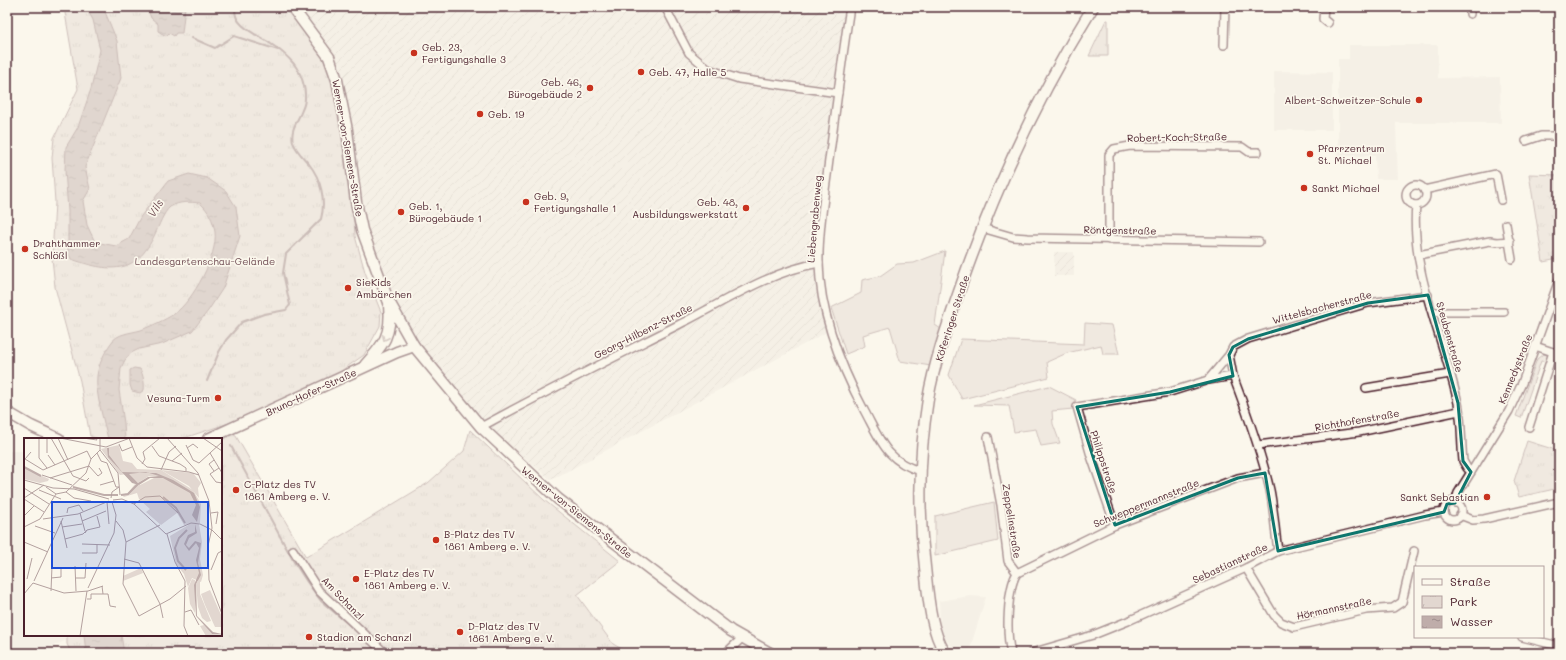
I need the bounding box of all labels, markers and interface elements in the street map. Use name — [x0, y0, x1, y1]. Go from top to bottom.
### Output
place label: Geb. 23, Fertigungshalle 3 — [422, 40, 506, 66]
marker: Geb. 23, Fertigungshalle 3 — [409, 48, 419, 58]
place label: Geb. 47, Halle 5 — [649, 65, 727, 79]
marker: Geb. 47, Halle 5 — [636, 67, 646, 77]
place label: Geb. 46, Bürogebäude 2 — [508, 75, 582, 101]
street label: Werner-von-Siemens-Straße — [329, 78, 367, 218]
marker: Geb. 46, Bürogebäude 2 — [585, 83, 595, 93]
place label: Albert-Schweitzer-Schule — [1285, 93, 1411, 107]
marker: Albert-Schweitzer-Schule — [1414, 95, 1424, 105]
place label: Geb. 19 — [488, 107, 525, 121]
marker: Geb. 19 — [475, 109, 485, 119]
street label: Robert-Koch-Straße — [1127, 129, 1227, 145]
place label: Pfarrzentrum St. Michael — [1318, 141, 1384, 167]
marker: Pfarrzentrum St. Michael — [1305, 149, 1315, 159]
street label: Liebengrabenweg — [803, 175, 825, 263]
place label: Sankt Michael — [1312, 181, 1380, 195]
marker: Sankt Michael — [1299, 183, 1309, 193]
place label: Geb. 9, Fertigungshalle 1 — [534, 189, 616, 215]
place label: Geb. 48, Ausbildungswerkstatt — [632, 195, 738, 221]
water label: Vils — [144, 196, 166, 220]
marker: Geb. 9, Fertigungshalle 1 — [521, 197, 531, 207]
place label: Geb. 1, Bürogebäude 1 — [409, 199, 482, 225]
marker: Geb. 48, Ausbildungswerkstatt — [741, 203, 751, 213]
marker: Geb. 1, Bürogebäude 1 — [396, 207, 406, 217]
street label: Röntgenstraße — [1083, 222, 1157, 238]
place label: Drahthammer Schlößl — [33, 236, 100, 262]
marker: Drahthammer Schlößl — [20, 244, 30, 254]
park label: Landesgartenschau-Gelände — [135, 254, 275, 268]
street label: Köferinger Straße — [931, 273, 973, 363]
place label: SieKids Ambärchen — [356, 275, 412, 301]
marker: SieKids Ambärchen — [343, 283, 353, 293]
street label: Wittelsbacherstraße — [1271, 287, 1373, 327]
street label: Georg-Hilbenz-Straße — [591, 300, 695, 362]
street label: Steubenstraße — [1433, 300, 1467, 374]
street label: Kennedystraße — [1495, 332, 1535, 406]
one-way arrow — [382, 335, 390, 342]
street label: Bruno-Hofer-Straße — [263, 365, 359, 419]
place label: Vesuna-Turm — [147, 391, 210, 405]
marker: Vesuna-Turm — [213, 393, 223, 403]
street label: Richthofenstraße — [1314, 406, 1400, 434]
street label: Philippstraße — [1087, 429, 1121, 495]
inset map — [24, 438, 222, 636]
street label: Werner-von-Siemens-Straße — [518, 463, 636, 561]
street label: Schweppermannstraße — [1091, 475, 1201, 531]
place label: C-Platz des TV 1861 Amberg e. V. — [244, 477, 330, 503]
street label: Zeppelinstraße — [999, 483, 1025, 559]
marker: C-Platz des TV 1861 Amberg e. V. — [231, 485, 241, 495]
place label: Sankt Sebastian — [1400, 490, 1479, 504]
marker: Sankt Sebastian — [1482, 492, 1492, 502]
place label: B-Platz des TV 1861 Amberg e. V. — [444, 527, 530, 553]
marker: B-Platz des TV 1861 Amberg e. V. — [431, 535, 441, 545]
street label: Sebastianstraße — [1190, 539, 1270, 587]
place label: E-Platz des TV 1861 Amberg e. V. — [364, 566, 450, 592]
legend — [1414, 566, 1544, 638]
street label: Am Schanzl — [319, 573, 367, 623]
text: Straße — [1450, 573, 1491, 589]
marker: E-Platz des TV 1861 Amberg e. V. — [351, 574, 361, 584]
street label: Hörmannstraße — [1295, 593, 1373, 623]
text: Park — [1450, 593, 1477, 609]
text: Wasser — [1450, 613, 1493, 629]
place label: D-Platz des TV 1861 Amberg e. V. — [468, 619, 554, 645]
marker: D-Platz des TV 1861 Amberg e. V. — [455, 627, 465, 637]
place label: Stadion am Schanzl — [317, 630, 412, 644]
marker: Stadion am Schanzl — [304, 632, 314, 642]

